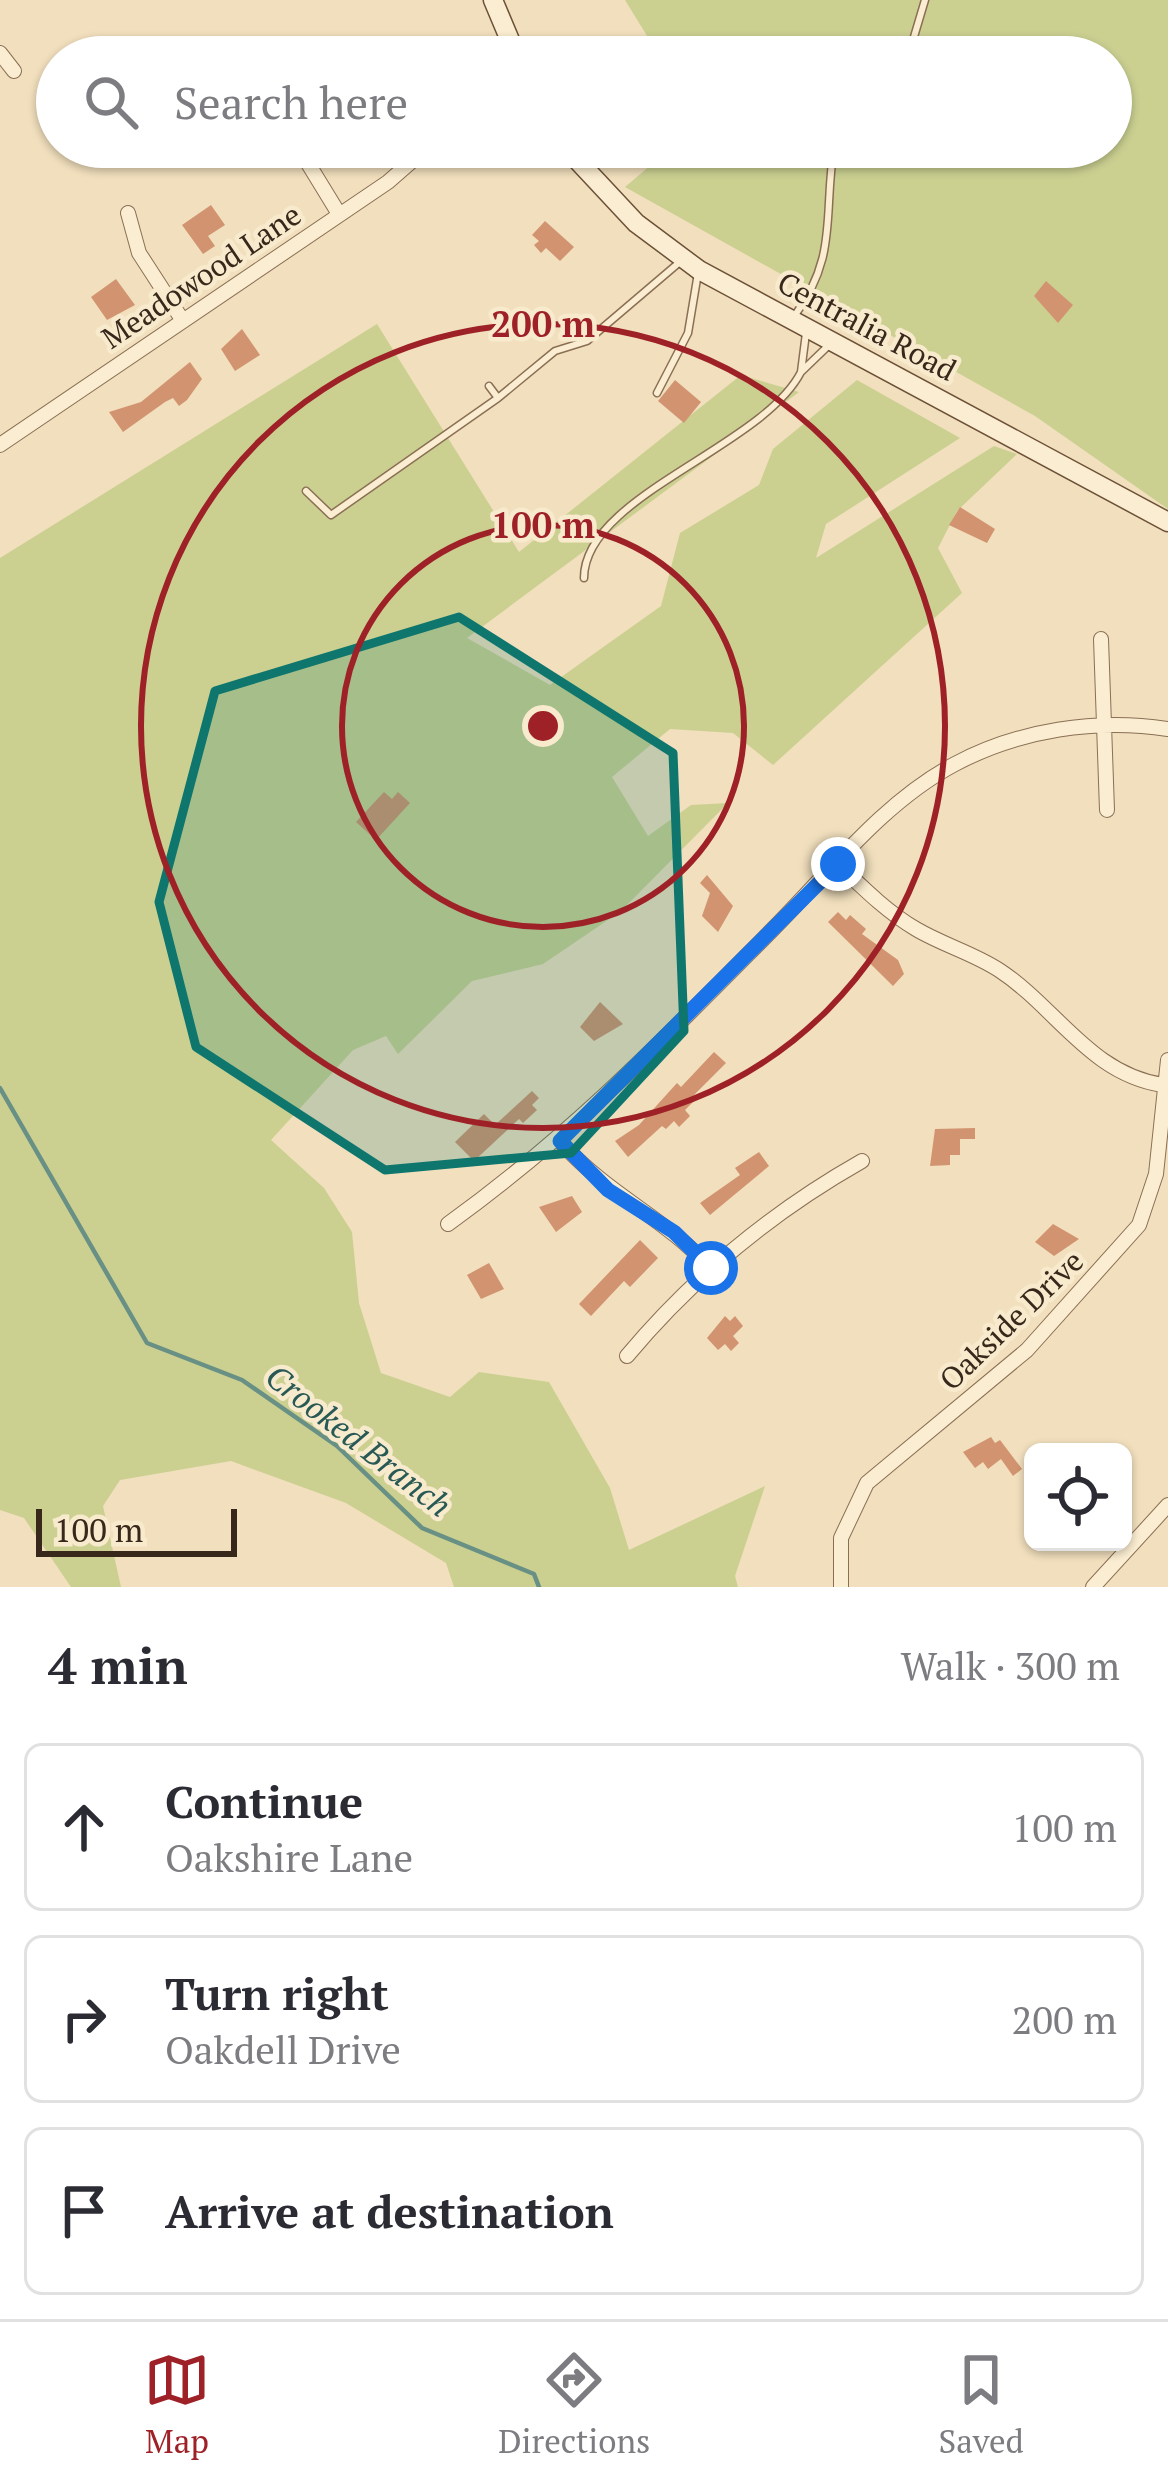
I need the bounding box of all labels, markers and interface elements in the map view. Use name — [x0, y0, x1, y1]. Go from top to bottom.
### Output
search box — [36, 36, 1132, 168]
icon: search — [78, 69, 144, 135]
text: Search here — [174, 72, 408, 132]
street label: Meadowood Lane — [94, 194, 308, 358]
street label: Centralia Road — [771, 262, 963, 390]
text: 200 m — [491, 300, 595, 347]
text: 100 m — [491, 501, 595, 548]
centre of rings — [522, 705, 564, 747]
route end — [811, 837, 865, 891]
route start — [684, 1241, 738, 1295]
street label: Oakside Drive — [930, 1241, 1092, 1399]
water label: Crooked Branch — [258, 1354, 460, 1526]
map controls — [1024, 1443, 1132, 1551]
button: locate — [1024, 1443, 1132, 1551]
scale bar — [36, 1503, 237, 1556]
text: 100 m — [54, 1508, 143, 1551]
text: 4 min — [48, 1631, 188, 1699]
text: Walk · 300 m — [901, 1639, 1120, 1691]
text: Continue — [165, 1771, 363, 1831]
icon: ahead — [51, 1794, 117, 1860]
text: 100 m — [1012, 1801, 1117, 1853]
text: Oakshire Lane — [165, 1831, 413, 1883]
text: Turn right — [165, 1963, 389, 2023]
icon: right — [51, 1986, 117, 2052]
text: 200 m — [1012, 1993, 1117, 2045]
text: Oakdell Drive — [165, 2023, 401, 2075]
icon: arrive — [51, 2178, 117, 2244]
text: Arrive at destination — [165, 2181, 614, 2241]
tab: Map — [144, 2347, 210, 2462]
tab: Directions — [498, 2347, 650, 2462]
tab: Saved — [939, 2347, 1024, 2462]

